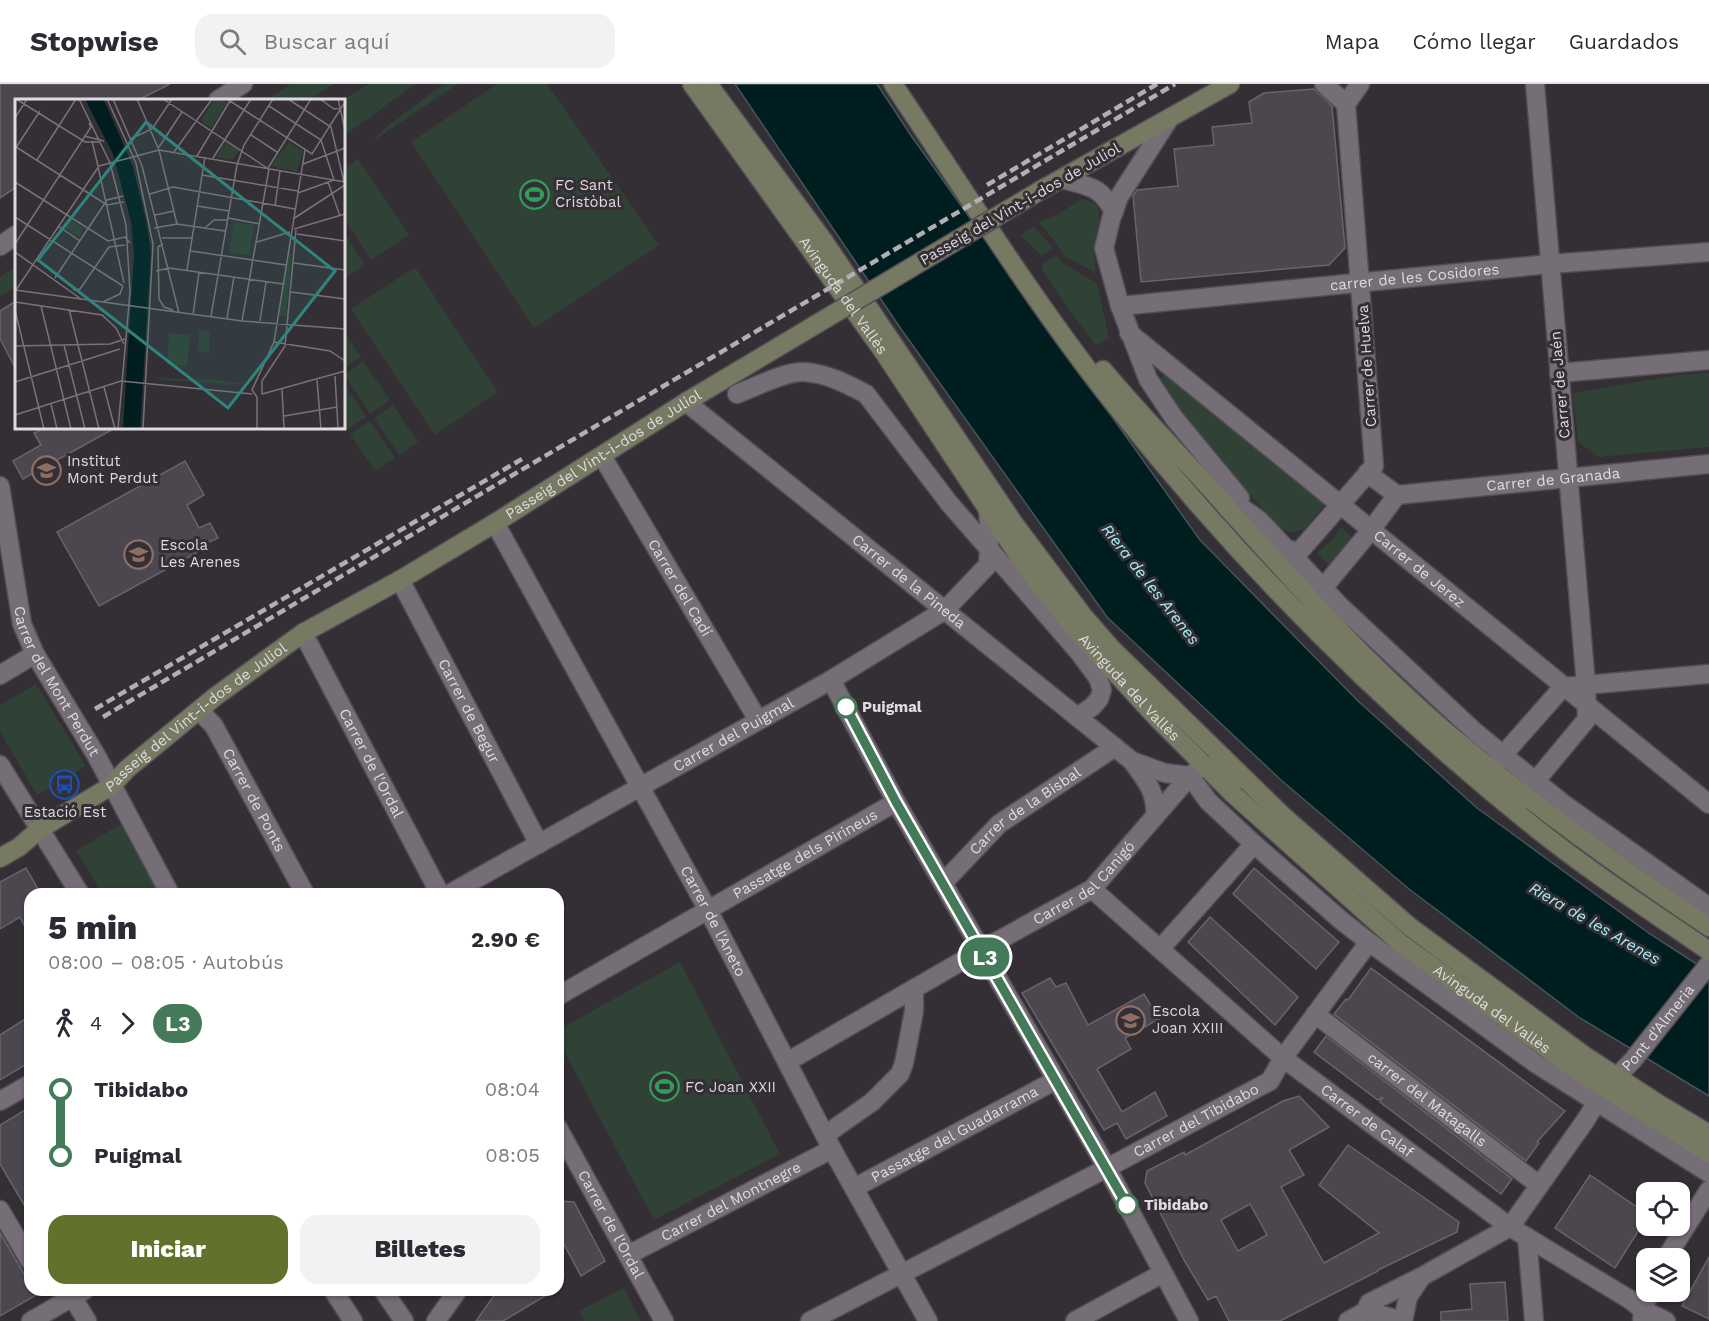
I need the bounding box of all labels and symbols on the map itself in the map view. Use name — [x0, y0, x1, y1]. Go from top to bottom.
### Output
inset map — [15, 99, 345, 429]
street label: Passeig del Vint-i-dos de Juliol — [917, 139, 1124, 269]
place label: FC Sant Cristòbal — [555, 176, 621, 211]
sports icon: FC Sant Cristòbal — [518, 178, 550, 210]
street label: Avinguda del Vallès — [795, 233, 891, 358]
street label: carrer de les Cosidores — [1329, 260, 1500, 294]
street label: Carrer de Huelva — [1354, 304, 1380, 428]
street label: Carrer de Jaén — [1546, 331, 1574, 439]
street label: Passeig del Vint-i-dos de Juliol — [502, 386, 705, 523]
place label: Institut Mont Perdut — [67, 452, 158, 487]
school or university icon: Institut Mont Perdut — [30, 454, 62, 486]
street label: Carrer de Granada — [1485, 464, 1621, 495]
water label: Riera de les Arenes — [1098, 520, 1204, 648]
street label: Carrer de Jerez — [1370, 526, 1469, 611]
street label: Carrer de la Pineda — [848, 530, 970, 633]
place label: Escola Les Arenes — [160, 536, 240, 571]
street label: Carrer del Cadí — [644, 536, 716, 640]
school or university icon: Escola Les Arenes — [123, 538, 155, 570]
street label: Carrer del Mont Perdut — [10, 605, 104, 760]
street label: Avinguda del Vallès — [1075, 630, 1184, 745]
street label: Passeig del Vint-i-dos de Juliol — [102, 639, 291, 796]
street label: Carrer de Begur — [434, 656, 504, 766]
street label: Carrer del Puigmal — [670, 694, 797, 776]
marker: Puigmal — [835, 696, 857, 718]
place label: Puigmal — [862, 698, 922, 716]
street label: Carrer de l'Ordal — [335, 705, 408, 821]
street label: Carrer de Ponts — [219, 745, 289, 855]
street label: Carrer de la Bisbal — [966, 763, 1085, 859]
bus stop icon: Estació Est — [49, 769, 81, 801]
place label: Estació Est — [24, 803, 107, 821]
street label: Passatge dels Pirineus — [730, 805, 881, 903]
street label: Carrer del Canigó — [1030, 837, 1139, 929]
street label: Carrer de l'Aneto — [676, 863, 750, 980]
water label: Riera de les Arenes — [1526, 878, 1664, 969]
line badge: L3 — [958, 938, 1012, 976]
street label: Avinguda del Vallès — [1430, 961, 1554, 1058]
street label: Pont d'Almeria — [1618, 980, 1699, 1075]
place label: Escola Joan XXIII — [1152, 1002, 1223, 1037]
school or university icon: Escola Joan XXIII — [1115, 1004, 1147, 1036]
street label: carrer del Matagalls — [1364, 1048, 1490, 1151]
sports icon: FC Joan XXII — [648, 1071, 680, 1103]
place label: FC Joan XXII — [685, 1078, 776, 1096]
street label: Carrer del Tibidabo — [1130, 1080, 1262, 1161]
street label: Carrer de Calaf — [1317, 1080, 1417, 1161]
street label: Passatge del Guadarrama — [868, 1082, 1042, 1186]
street label: Carrer del Montnegre — [658, 1158, 804, 1245]
street label: Carrer de l'Ordal — [574, 1167, 648, 1282]
marker: Tibidabo — [1116, 1194, 1138, 1216]
place label: Tibidabo — [1144, 1196, 1208, 1214]

